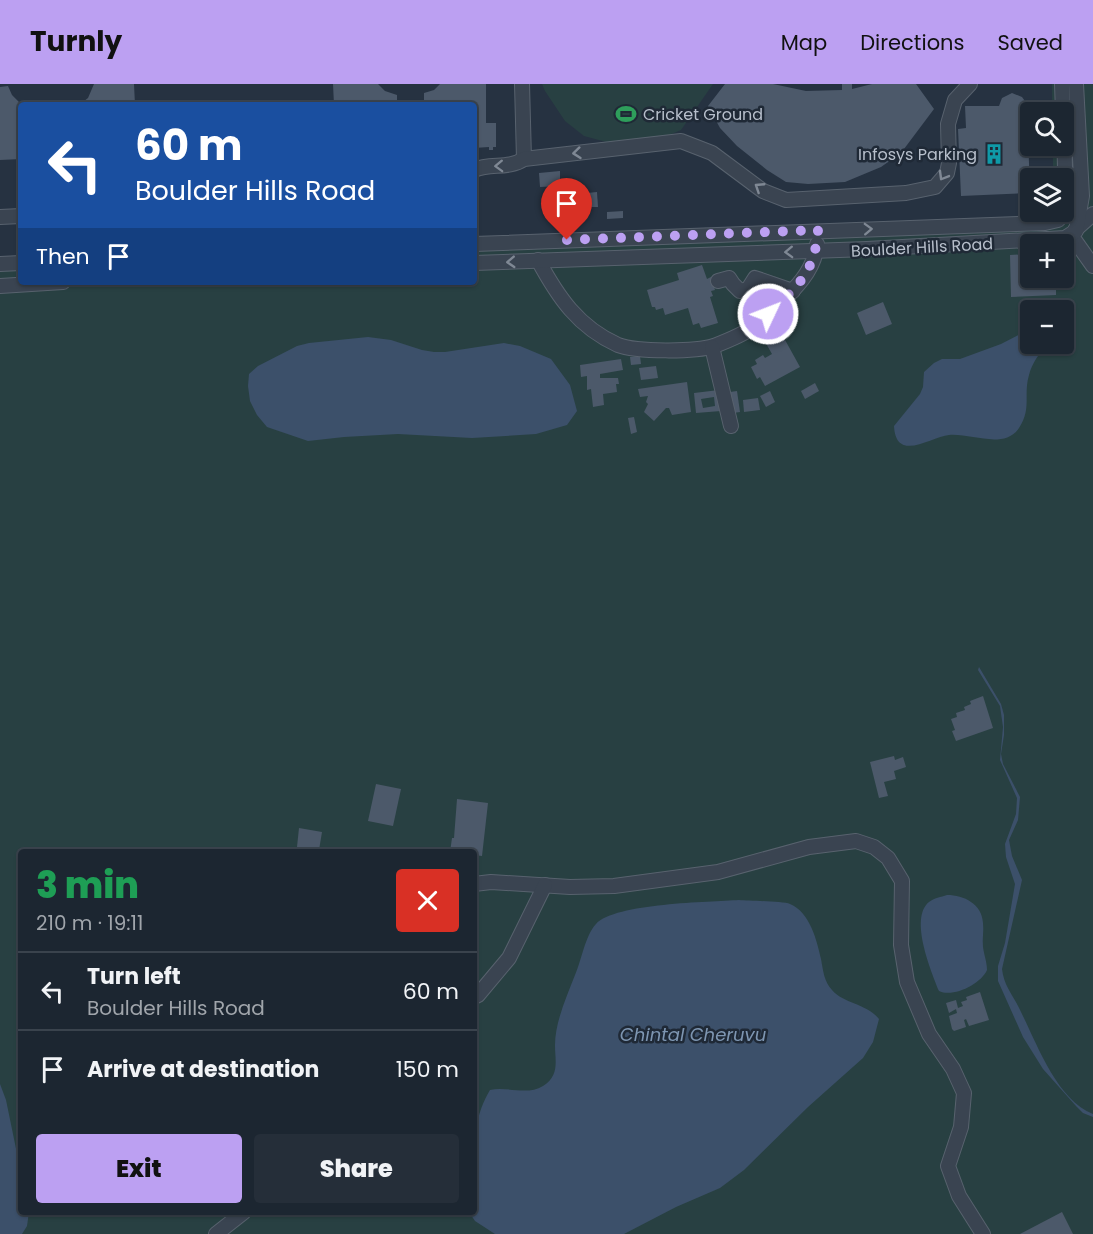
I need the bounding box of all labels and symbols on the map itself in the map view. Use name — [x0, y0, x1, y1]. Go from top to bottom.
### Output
sports icon: Cricket Ground — [614, 102, 638, 126]
place label: Cricket Ground — [643, 103, 763, 126]
building icon: Infosys Parking — [982, 142, 1006, 166]
place label: Infosys Parking — [858, 143, 977, 166]
one-way arrow — [573, 146, 582, 159]
one-way arrow — [495, 160, 504, 172]
one-way arrow — [939, 170, 951, 180]
pin — [541, 178, 592, 240]
one-way arrow — [755, 182, 765, 194]
one-way arrow — [864, 222, 873, 235]
street label: Boulder Hills Road — [850, 232, 994, 263]
one-way arrow — [785, 246, 794, 259]
one-way arrow — [506, 255, 515, 268]
position arrow — [736, 282, 800, 346]
water label: Chintal Cheruvu — [620, 1022, 766, 1047]

